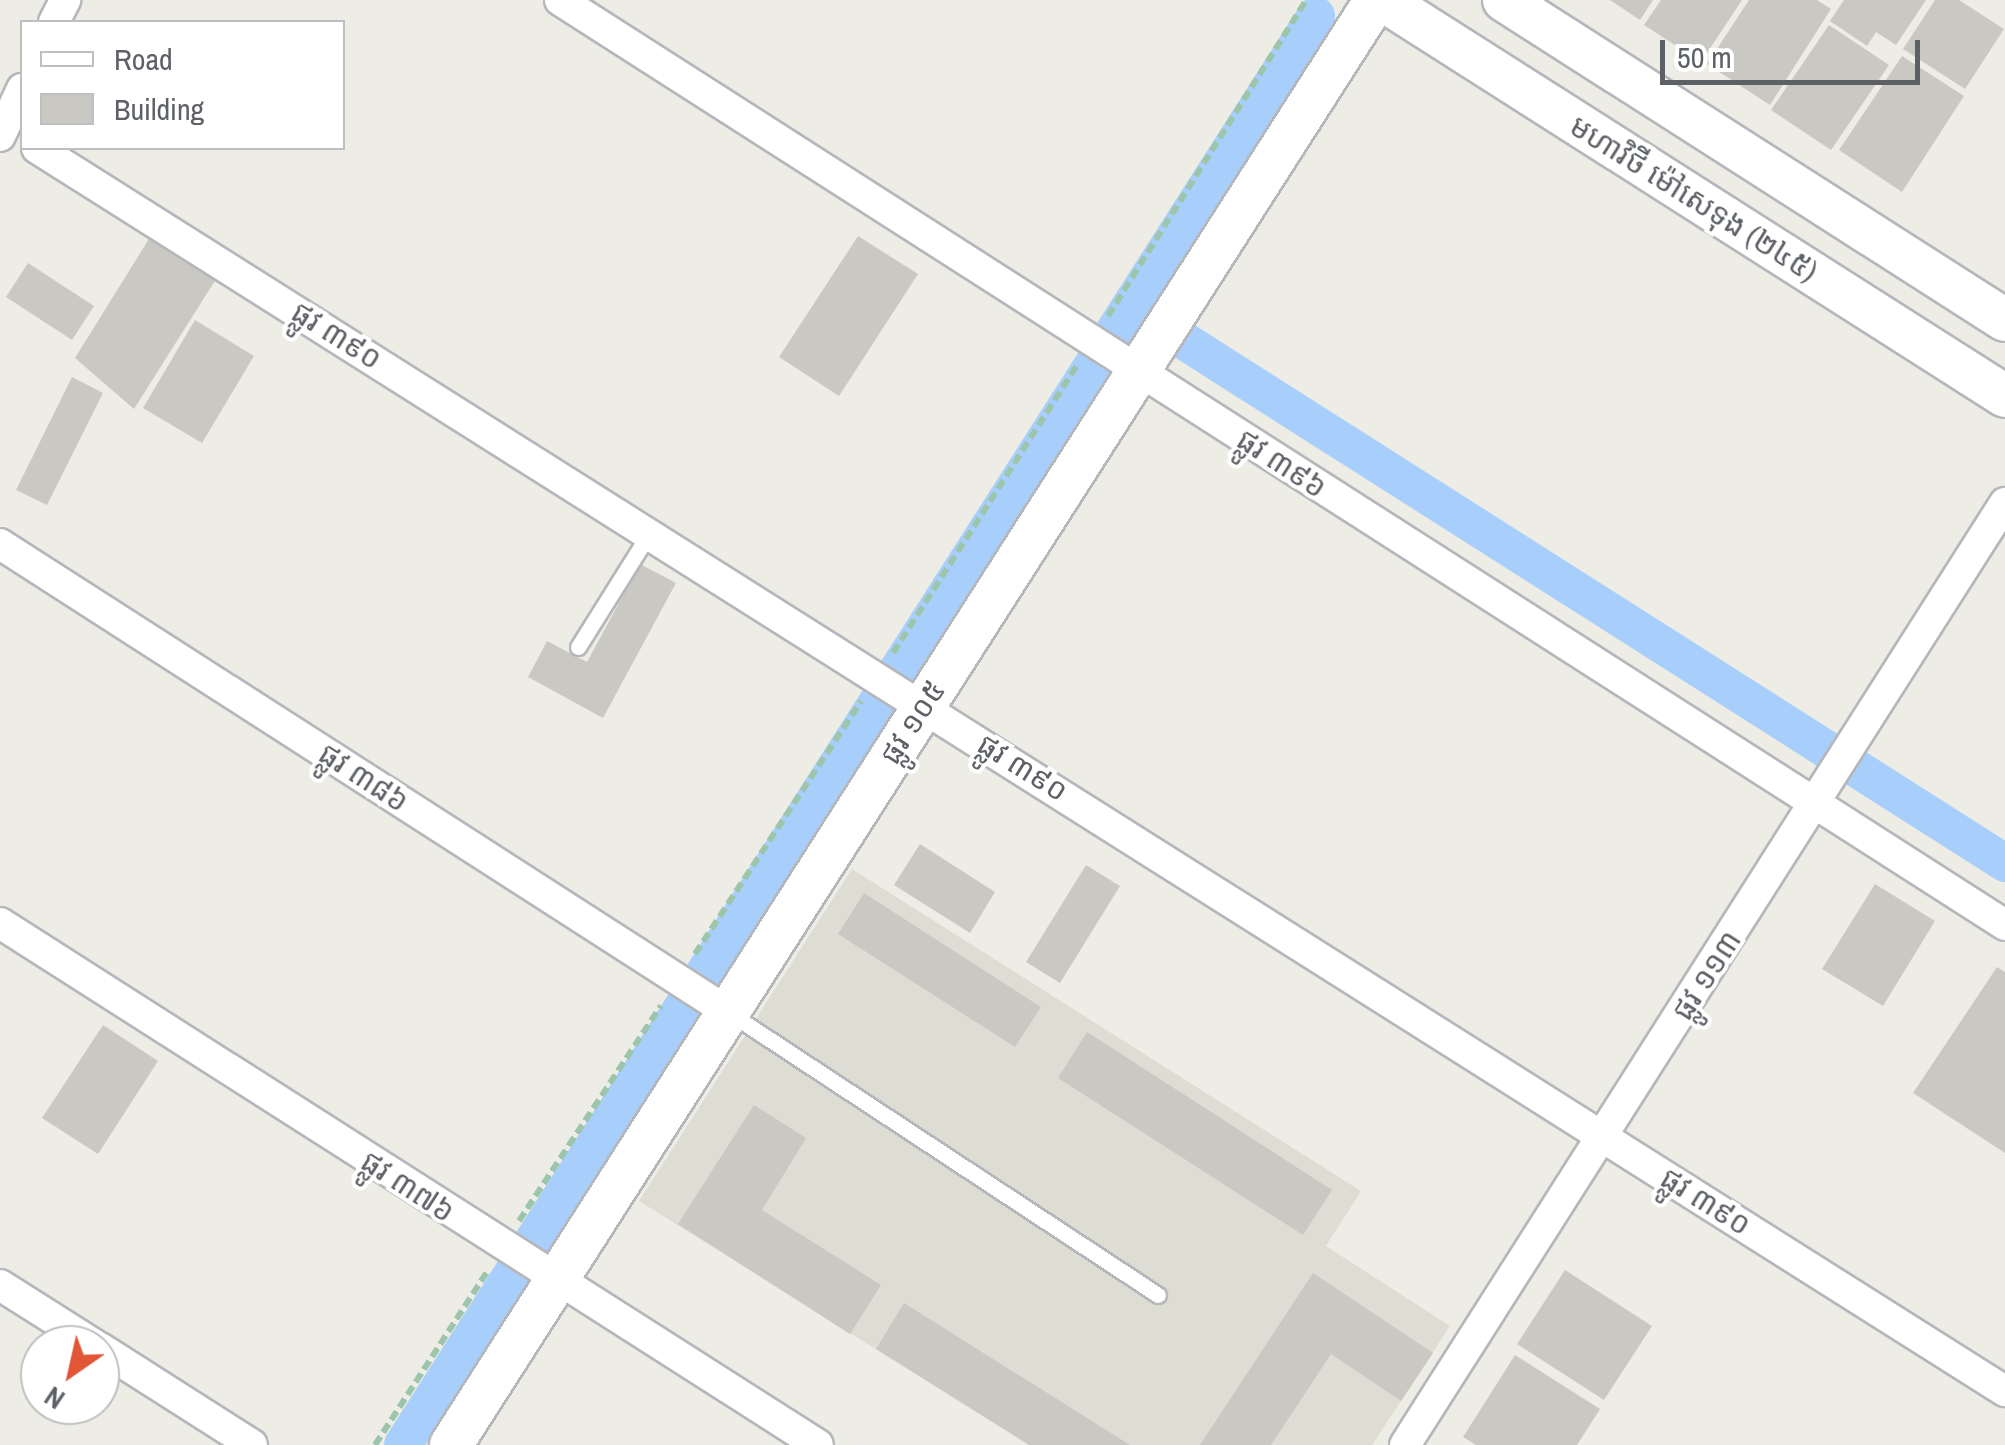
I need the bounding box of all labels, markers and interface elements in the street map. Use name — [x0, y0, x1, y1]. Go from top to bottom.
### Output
legend — [20, 20, 345, 150]
scale bar — [1665, 20, 1925, 82]
text: 50 m — [1677, 37, 1732, 77]
text: Road — [114, 39, 173, 79]
text: Building — [114, 89, 204, 129]
street label: មហាវិថី ម៉ៅសេទុង (២៤៥) — [1564, 107, 1824, 289]
street label: ផ្លូវ ៣៩០ — [285, 293, 389, 377]
street label: ផ្លូវ ៣៩៦ — [1230, 421, 1334, 505]
street label: ផ្លូវ ១០៥ — [872, 673, 952, 771]
street label: ផ្លូវ ៣៩០ — [971, 725, 1075, 809]
street label: ផ្លូវ ៣៨៦ — [312, 735, 416, 819]
street label: ផ្លូវ ១១៣ — [1664, 923, 1748, 1027]
street label: ផ្លូវ ៣៧៦ — [355, 1143, 461, 1229]
street label: ផ្លូវ ៣៩០ — [1654, 1159, 1758, 1243]
north arrow — [20, 1325, 120, 1425]
text: N — [37, 1378, 72, 1419]

